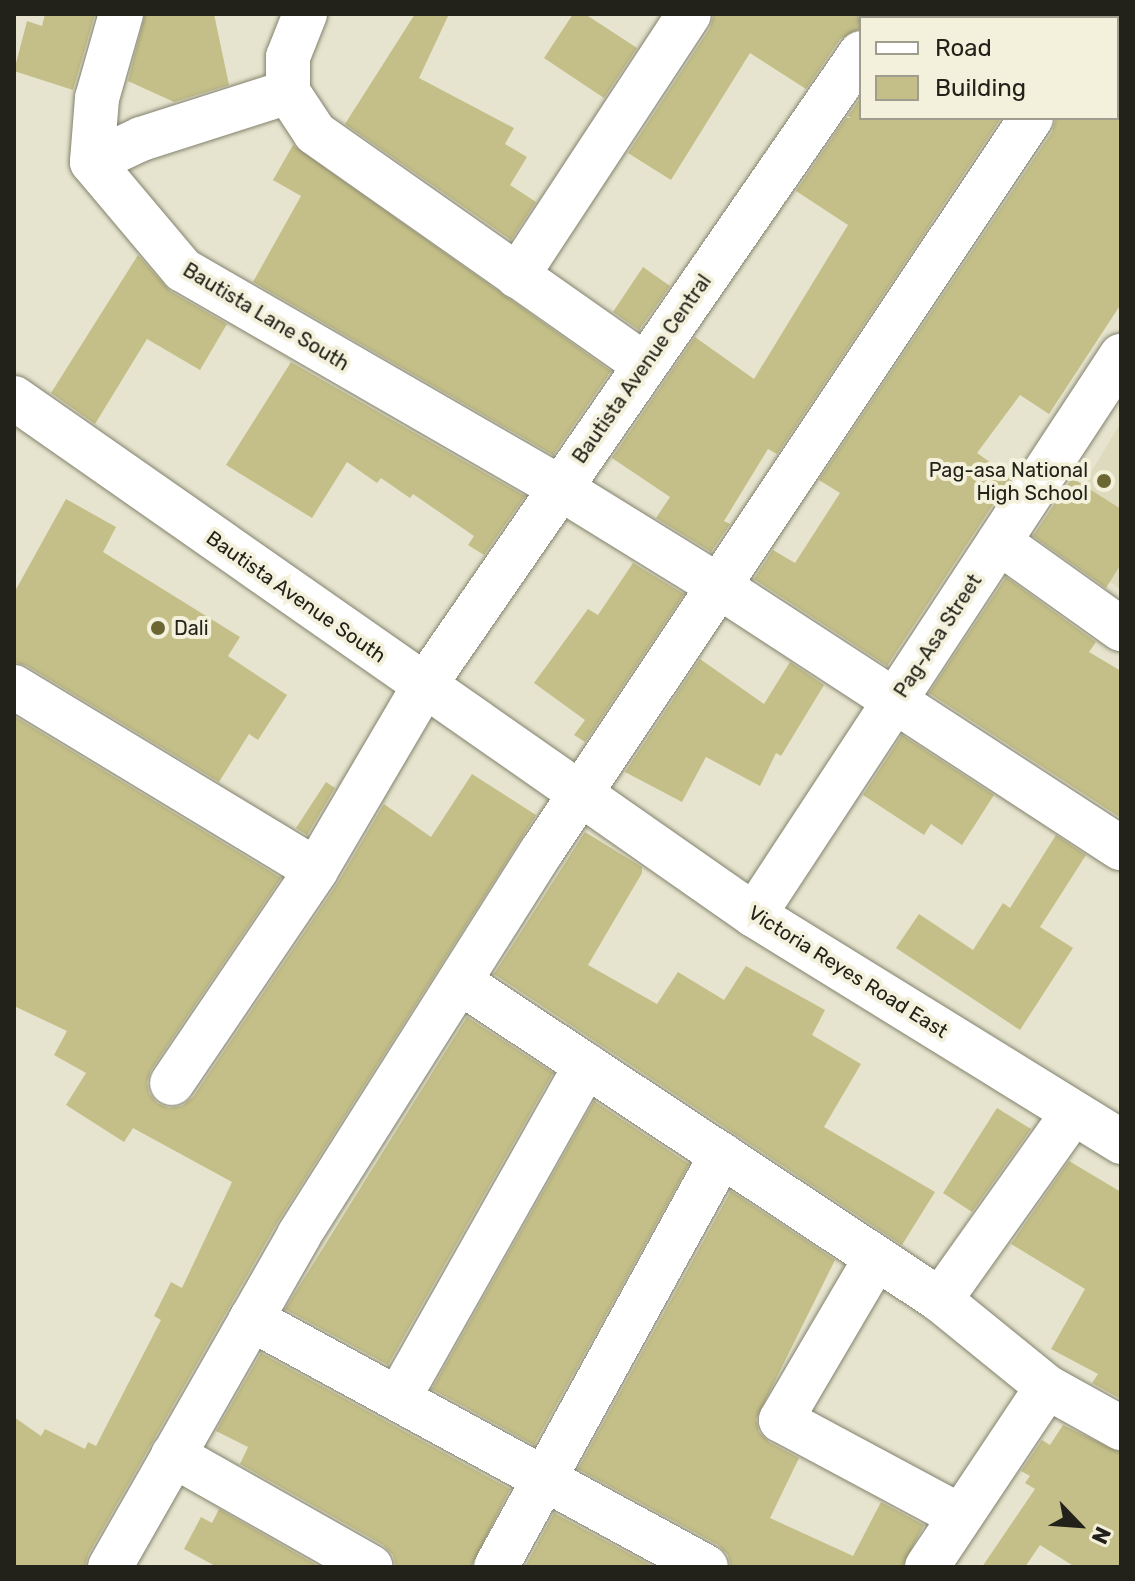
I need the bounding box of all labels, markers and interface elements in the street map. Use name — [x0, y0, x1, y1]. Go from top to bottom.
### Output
legend — [859, 16, 1119, 120]
text: Road — [935, 34, 992, 62]
text: Building — [935, 74, 1026, 102]
street label: Bautista Lane South — [179, 258, 353, 376]
street label: Bautista Avenue Central — [567, 270, 717, 468]
place label: Pag-asa National High School — [929, 458, 1088, 505]
marker: Pag-asa National High School — [1095, 472, 1113, 490]
street label: Bautista Avenue South — [201, 526, 391, 668]
street label: Pag-Asa Street — [889, 570, 987, 702]
place label: Dali — [174, 616, 209, 640]
marker: Dali — [149, 619, 167, 637]
street label: Victoria Reyes Road East — [744, 901, 952, 1043]
north arrow — [1039, 1485, 1119, 1565]
text: N — [1086, 1522, 1117, 1548]

